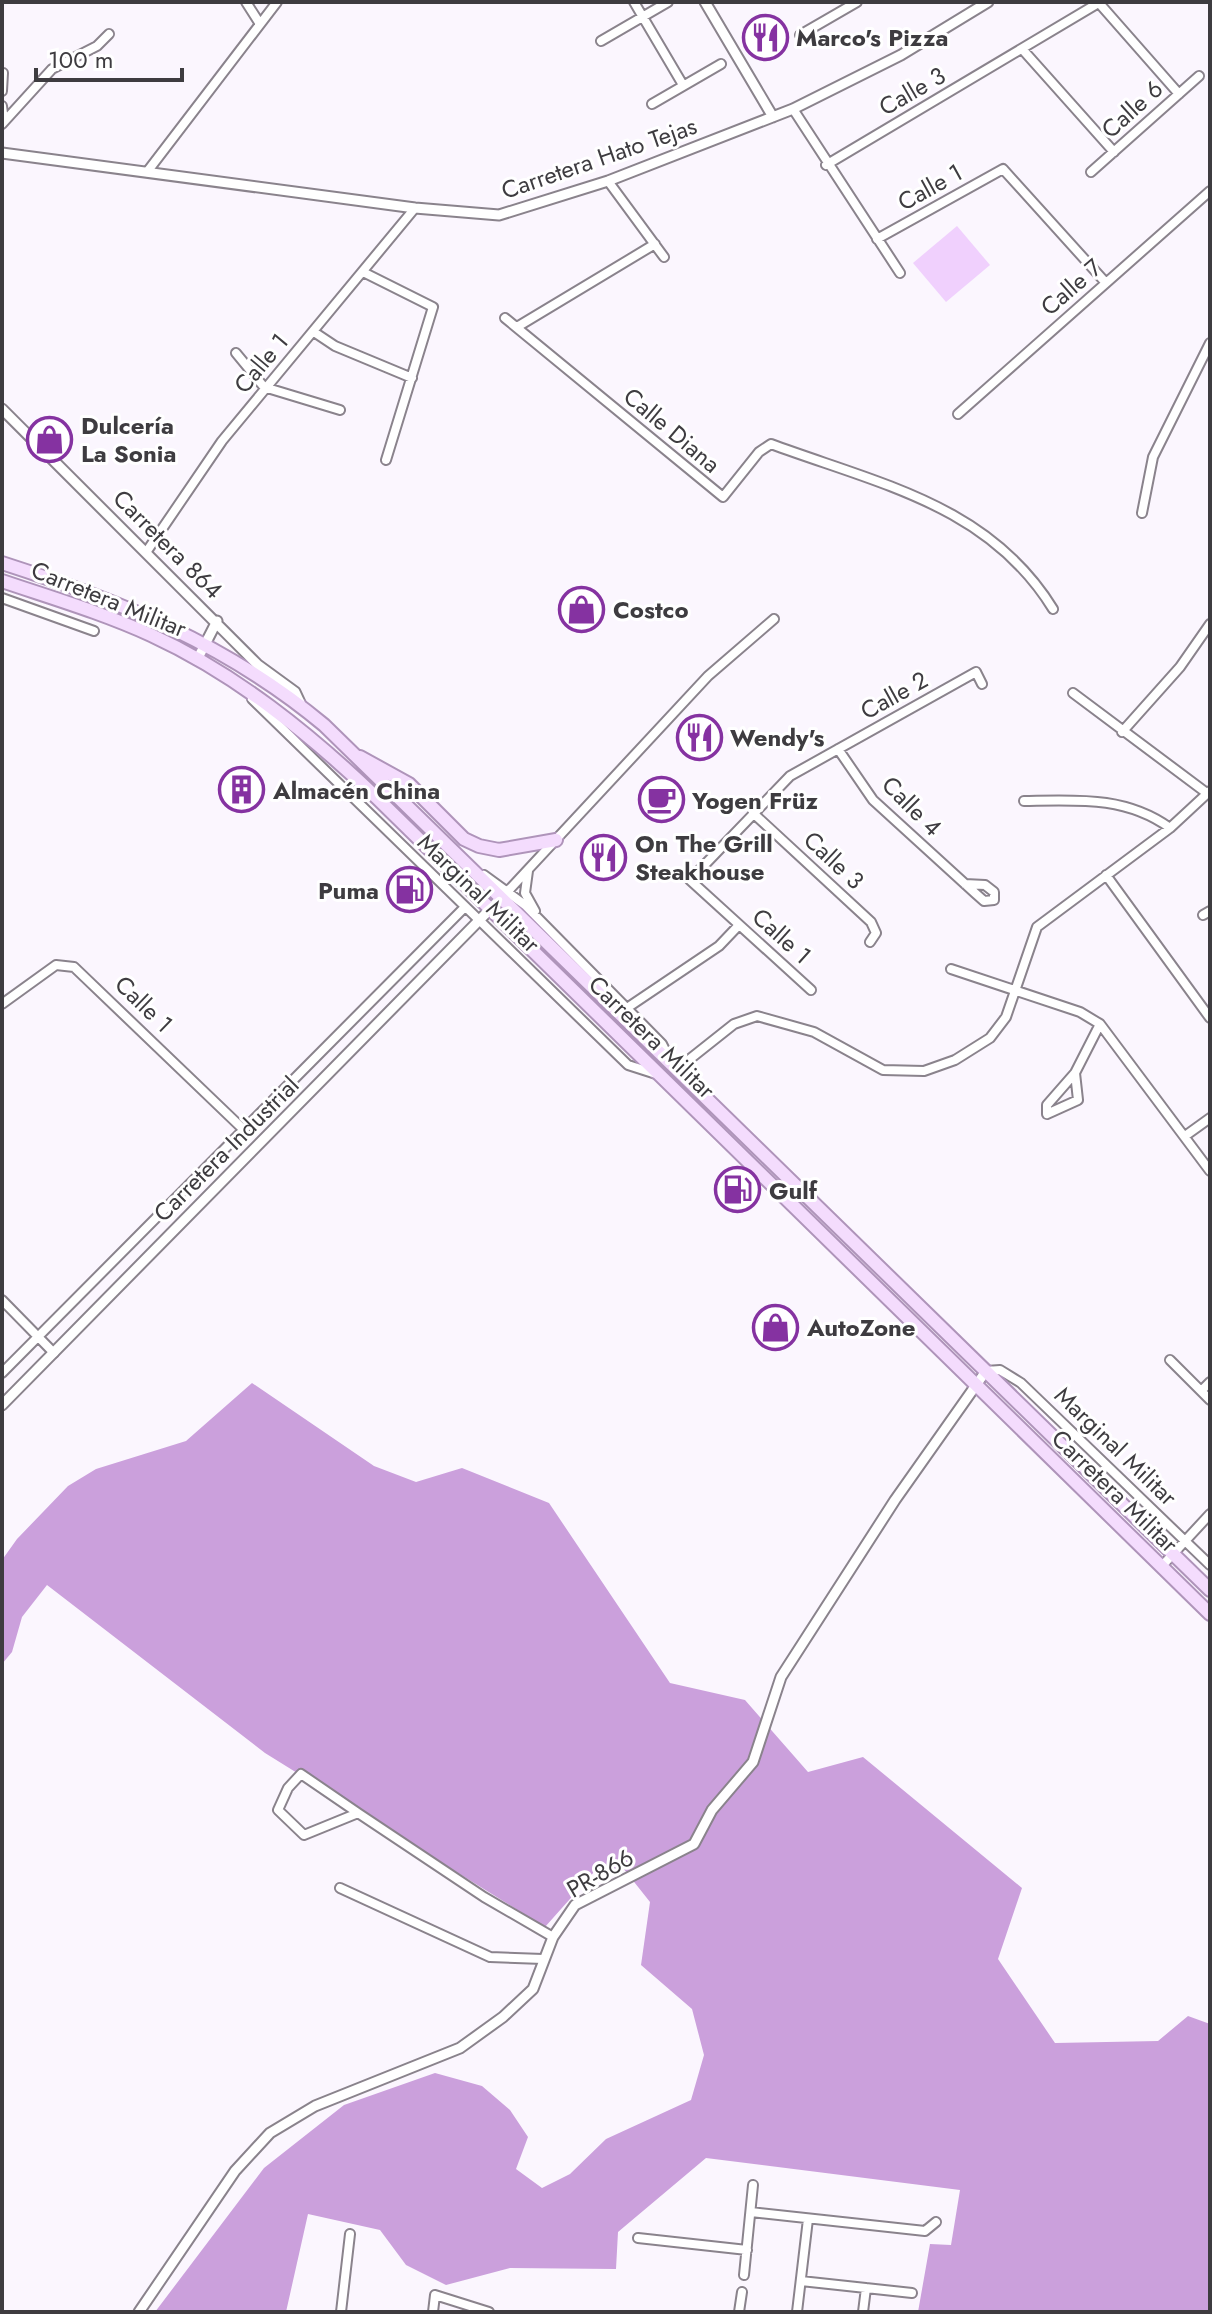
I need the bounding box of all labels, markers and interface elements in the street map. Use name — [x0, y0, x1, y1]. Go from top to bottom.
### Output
restaurant icon: Marco's Pizza — [741, 13, 789, 61]
place label: Marco's Pizza — [796, 20, 949, 55]
scale bar — [36, 32, 182, 82]
text: 100 m — [48, 42, 114, 77]
street label: Calle 3 — [872, 58, 952, 124]
street label: Calle 6 — [1093, 72, 1171, 146]
street label: Carretera Hato Tejas — [497, 108, 701, 208]
street label: Calle 1 — [891, 155, 969, 219]
street label: Calle 7 — [1033, 250, 1110, 324]
street label: Calle 1 — [225, 325, 297, 401]
street label: Calle Diana — [616, 379, 728, 481]
place label: Dulcería La Sonia — [81, 408, 176, 471]
shop icon: Dulcería La Sonia — [26, 415, 74, 463]
street label: Carretera 864 — [105, 481, 231, 607]
street label: Carretera Militar — [26, 552, 193, 646]
shop icon: Costco — [558, 585, 606, 633]
place label: Costco — [613, 592, 689, 627]
street label: Calle 2 — [854, 662, 934, 728]
restaurant icon: Wendy's — [675, 713, 723, 761]
place label: Wendy's — [730, 720, 824, 755]
building icon: Almacén China — [218, 766, 266, 814]
street label: Calle 4 — [874, 768, 950, 844]
place label: Almacén China — [272, 773, 440, 808]
cafe icon: Yogen Früz — [637, 776, 685, 824]
place label: Yogen Früz — [691, 783, 818, 818]
street label: Calle 3 — [796, 823, 872, 897]
street label: Marginal Militar — [410, 825, 549, 961]
place label: On The Grill Steakhouse — [635, 826, 773, 889]
restaurant icon: On The Grill Steakhouse — [580, 833, 628, 881]
fuel station icon: Puma — [386, 866, 434, 914]
place label: Puma — [318, 873, 379, 908]
street label: Calle 1 — [745, 900, 819, 972]
street label: Calle 1 — [107, 967, 181, 1041]
street label: Carretera Militar — [581, 967, 724, 1107]
street label: Carretera Industrial — [145, 1068, 307, 1230]
fuel station icon: Gulf — [714, 1166, 762, 1214]
place label: Gulf — [769, 1173, 819, 1208]
shop icon: AutoZone — [752, 1303, 800, 1351]
place label: AutoZone — [806, 1310, 916, 1345]
street label: Marginal Militar — [1047, 1378, 1186, 1514]
street label: Carretera Militar — [1044, 1421, 1187, 1561]
street label: PR-866 — [560, 1840, 640, 1906]

